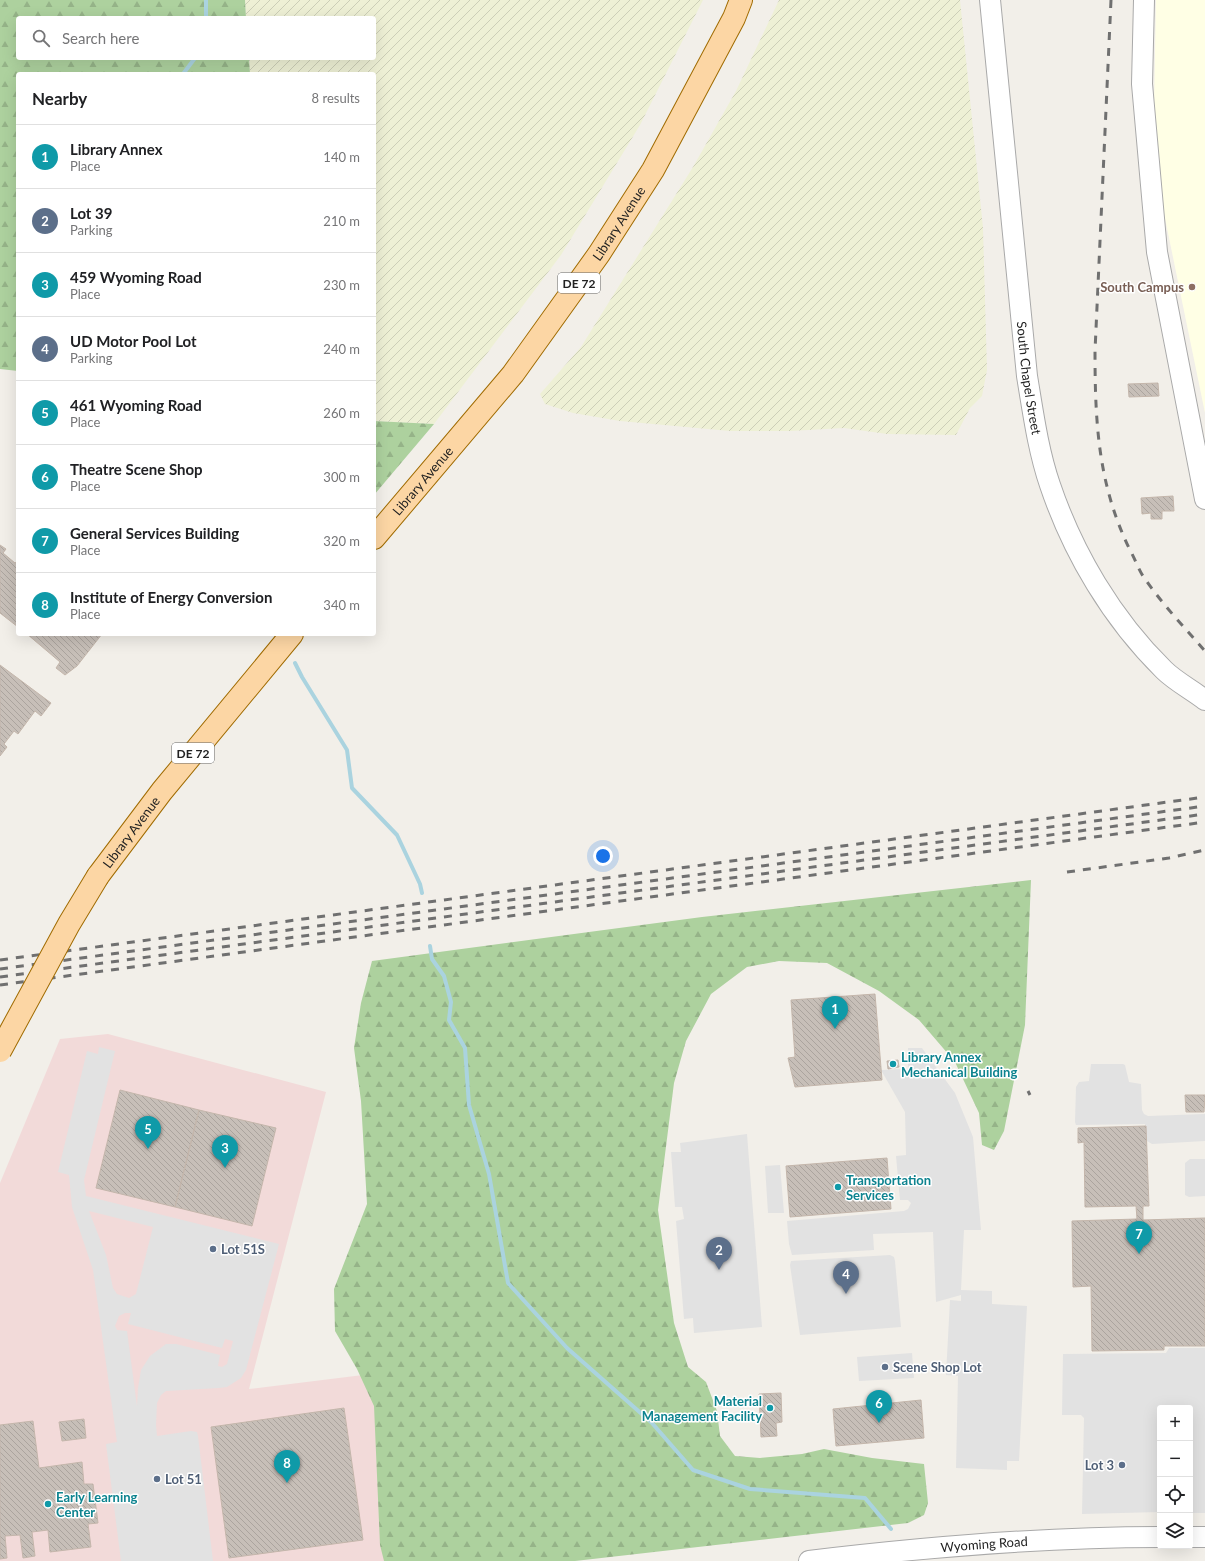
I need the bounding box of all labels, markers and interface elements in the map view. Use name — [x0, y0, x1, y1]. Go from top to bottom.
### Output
search box — [16, 16, 376, 60]
icon: search — [30, 27, 52, 49]
text: Search here — [62, 29, 139, 47]
text: Nearby — [32, 88, 87, 109]
text: 8 results — [312, 90, 360, 106]
text: Library Annex — [70, 140, 163, 158]
text: 1 — [41, 149, 49, 165]
text: 140 m — [323, 149, 360, 165]
text: Place — [70, 158, 100, 174]
street label: Library Avenue — [589, 183, 649, 264]
text: Lot 39 — [70, 204, 113, 222]
text: 2 — [41, 213, 49, 229]
text: 210 m — [323, 213, 360, 229]
text: Parking — [70, 222, 113, 238]
text: 459 Wyoming Road — [70, 268, 202, 286]
road number: DE 72 — [558, 273, 600, 293]
text: 3 — [41, 277, 49, 293]
text: 230 m — [323, 277, 360, 293]
place label: South Campus — [1100, 279, 1184, 295]
marker: South Campus — [1187, 282, 1197, 292]
text: Place — [70, 286, 100, 302]
street label: South Chapel Street — [1014, 321, 1045, 436]
text: UD Motor Pool Lot — [70, 332, 197, 350]
text: 4 — [41, 341, 49, 357]
text: 240 m — [323, 341, 360, 357]
text: Parking — [70, 350, 113, 366]
text: 461 Wyoming Road — [70, 396, 202, 414]
text: 5 — [41, 405, 49, 421]
text: 260 m — [323, 405, 360, 421]
text: Place — [70, 414, 100, 430]
street label: Library Avenue — [389, 443, 456, 518]
text: Theatre Scene Shop — [70, 460, 203, 478]
text: 6 — [41, 469, 49, 485]
text: 300 m — [323, 469, 360, 485]
text: Place — [70, 478, 100, 494]
text: General Services Building — [70, 524, 239, 542]
text: 7 — [41, 533, 49, 549]
text: 320 m — [323, 533, 360, 549]
text: Place — [70, 542, 100, 558]
text: Institute of Energy Conversion — [70, 588, 272, 606]
text: 8 — [41, 597, 49, 613]
text: 340 m — [323, 597, 360, 613]
text: Place — [70, 606, 100, 622]
road number: DE 72 — [172, 743, 214, 763]
street label: Library Avenue — [99, 793, 163, 871]
your location — [593, 846, 613, 866]
pin: 1 — [822, 996, 848, 1029]
place label: Library Annex Mechanical Building — [901, 1049, 1017, 1080]
marker: Library Annex Mechanical Building — [888, 1059, 898, 1069]
pin: 5 — [135, 1116, 161, 1149]
pin: 3 — [212, 1135, 238, 1168]
place label: Transportation Services — [846, 1172, 931, 1203]
marker: Transportation Services — [833, 1182, 843, 1192]
pin: 7 — [1126, 1221, 1152, 1254]
pin: 2 — [706, 1237, 732, 1270]
place label: Lot 51S — [221, 1241, 265, 1257]
marker: Lot 51S — [208, 1244, 218, 1254]
pin: 4 — [833, 1261, 859, 1294]
place label: Scene Shop Lot — [893, 1359, 982, 1375]
marker: Scene Shop Lot — [880, 1362, 890, 1372]
pin: 6 — [866, 1390, 892, 1423]
place label: Material Management Facility — [642, 1393, 762, 1424]
marker: Material Management Facility — [765, 1403, 775, 1413]
map controls — [1157, 1405, 1193, 1549]
button: + — [1157, 1405, 1193, 1441]
button: − — [1157, 1441, 1193, 1477]
pin: 8 — [274, 1450, 300, 1483]
place label: Lot 3 — [1085, 1457, 1114, 1473]
marker: Lot 3 — [1117, 1460, 1127, 1470]
place label: Lot 51 — [165, 1471, 202, 1487]
marker: Lot 51 — [152, 1474, 162, 1484]
button: locate — [1157, 1477, 1193, 1513]
place label: Early Learning Center — [56, 1489, 138, 1520]
marker: Early Learning Center — [43, 1499, 53, 1509]
button: layers — [1157, 1513, 1193, 1549]
street label: Wyoming Road — [940, 1533, 1028, 1555]

